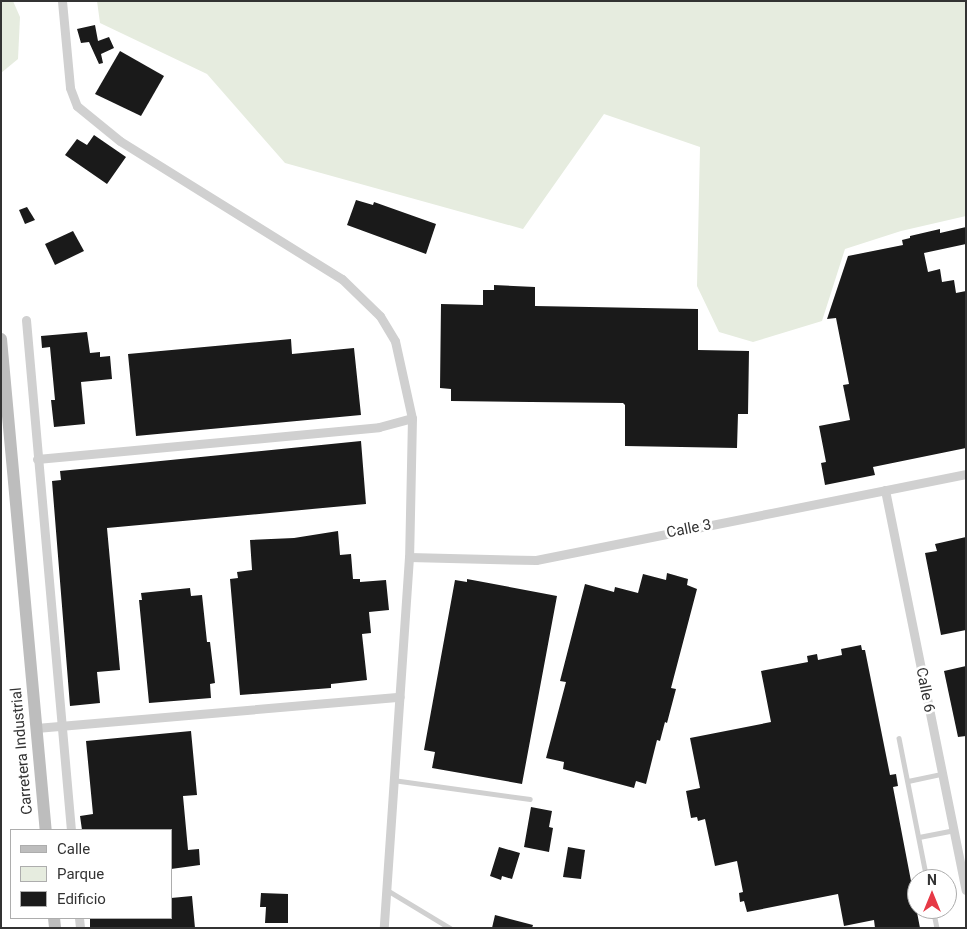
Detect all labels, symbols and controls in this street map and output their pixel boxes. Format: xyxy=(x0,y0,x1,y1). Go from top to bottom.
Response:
street label: Calle 3 xyxy=(665,516,713,542)
street label: Calle 6 xyxy=(912,666,938,714)
street label: Carretera Industrial xyxy=(7,687,37,815)
legend xyxy=(10,829,172,919)
text: Calle xyxy=(57,840,90,858)
text: Parque xyxy=(57,865,104,883)
north arrow xyxy=(907,869,957,919)
text: N xyxy=(927,872,937,888)
text: Edificio xyxy=(57,890,106,908)

